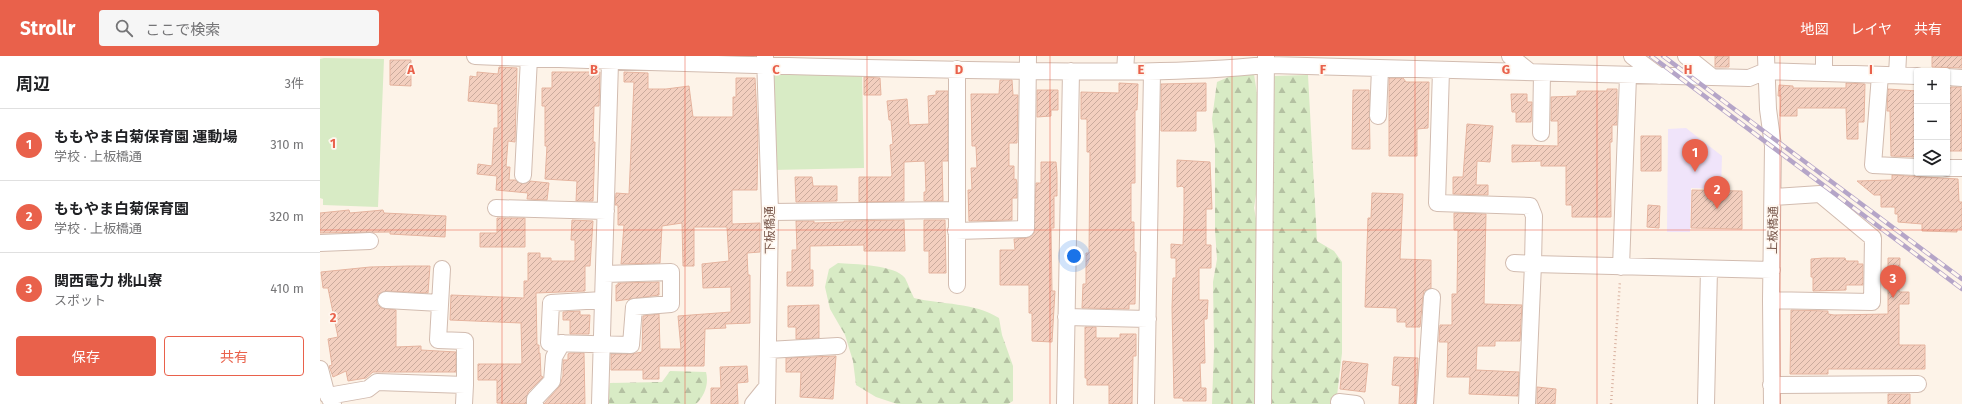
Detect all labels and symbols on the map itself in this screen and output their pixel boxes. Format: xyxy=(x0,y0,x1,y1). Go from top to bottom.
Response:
text: A xyxy=(406,62,415,77)
text: B xyxy=(590,62,598,77)
text: C xyxy=(772,62,780,77)
text: D xyxy=(955,62,964,77)
text: E xyxy=(1138,62,1145,77)
text: F xyxy=(1320,62,1327,77)
text: G xyxy=(1502,62,1510,77)
text: H xyxy=(1684,62,1692,77)
text: I xyxy=(1869,62,1873,77)
text: 1 xyxy=(330,136,336,151)
pin: 1 xyxy=(1682,139,1708,172)
pin: 2 xyxy=(1704,176,1730,209)
street label: 下板橋通 xyxy=(763,206,777,254)
street label: 上板橋通 xyxy=(1766,206,1780,254)
your location xyxy=(1064,246,1084,266)
pin: 3 xyxy=(1880,265,1906,298)
text: 2 xyxy=(330,310,337,325)

